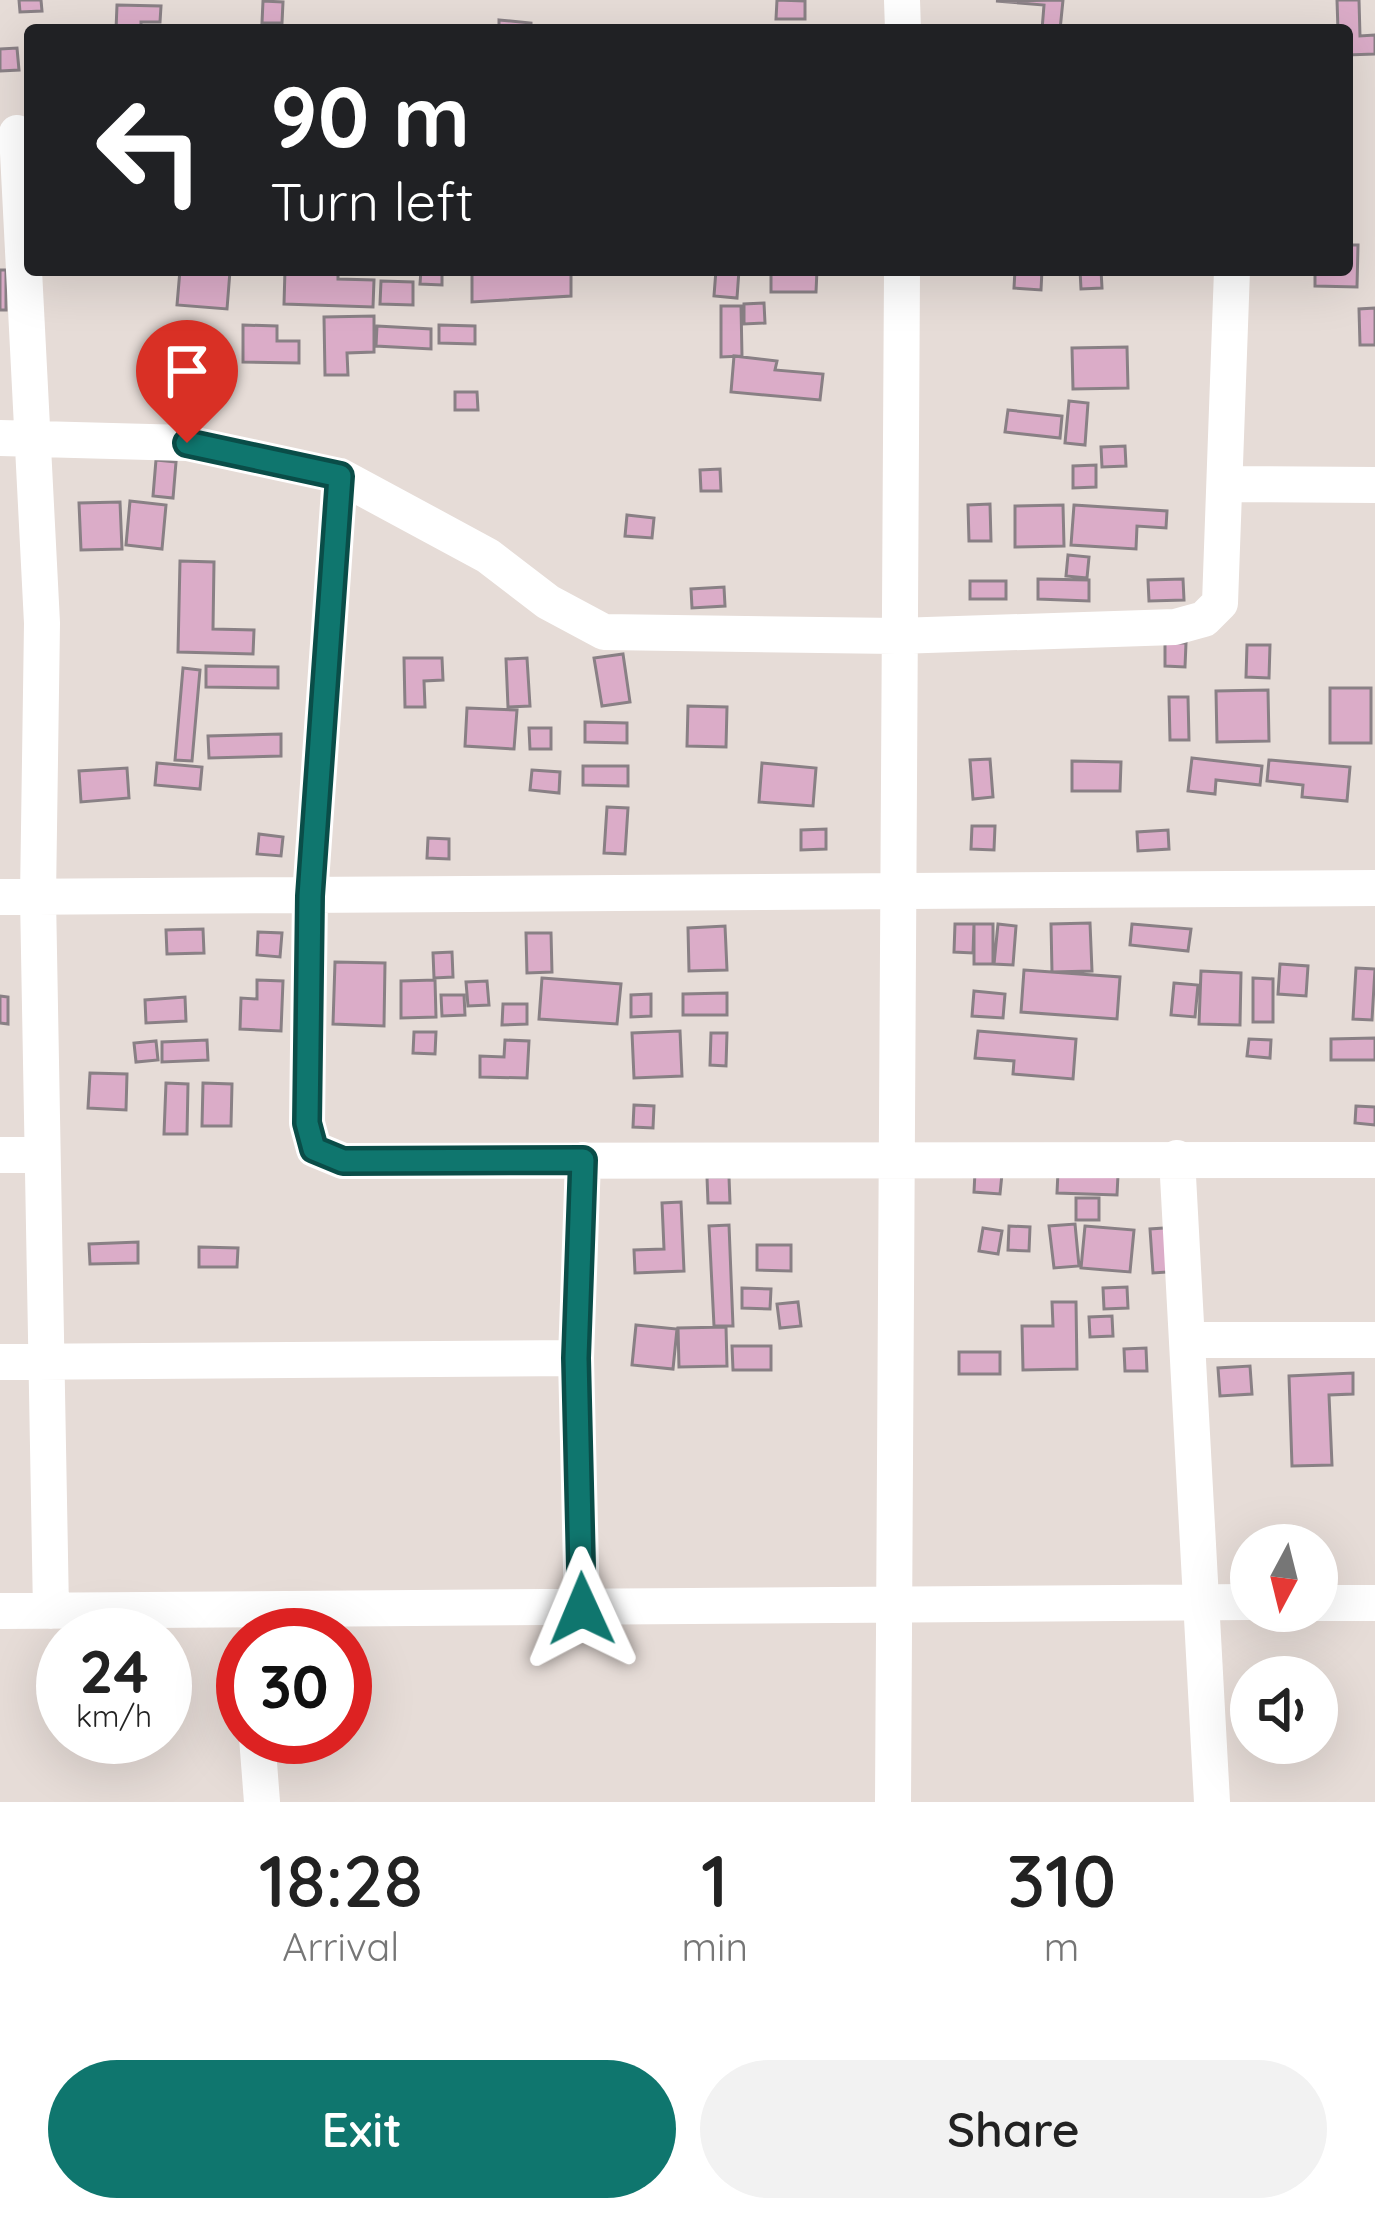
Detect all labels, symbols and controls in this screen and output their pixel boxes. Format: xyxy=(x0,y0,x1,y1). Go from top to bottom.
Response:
text: 90 m xyxy=(270,63,470,168)
icon: left xyxy=(72,72,228,228)
text: Turn left xyxy=(270,167,474,235)
pin xyxy=(136,320,238,443)
icon: arrive xyxy=(154,338,220,404)
north arrow xyxy=(1230,1524,1338,1632)
map controls xyxy=(1230,1524,1338,1764)
position arrow xyxy=(519,1546,645,1672)
speed limit sign: 30 xyxy=(216,1608,372,1764)
text: 24 xyxy=(79,1633,149,1708)
button: sound xyxy=(1230,1656,1338,1764)
text: km/h xyxy=(76,1697,152,1735)
text: 18:28 xyxy=(259,1835,423,1925)
text: 1 xyxy=(701,1835,729,1925)
text: 310 xyxy=(1007,1835,1116,1925)
text: Arrival xyxy=(282,1922,399,1971)
text: min xyxy=(682,1922,748,1971)
text: m xyxy=(1044,1922,1079,1971)
button: Exit xyxy=(48,2060,676,2198)
button: Share xyxy=(700,2060,1327,2198)

